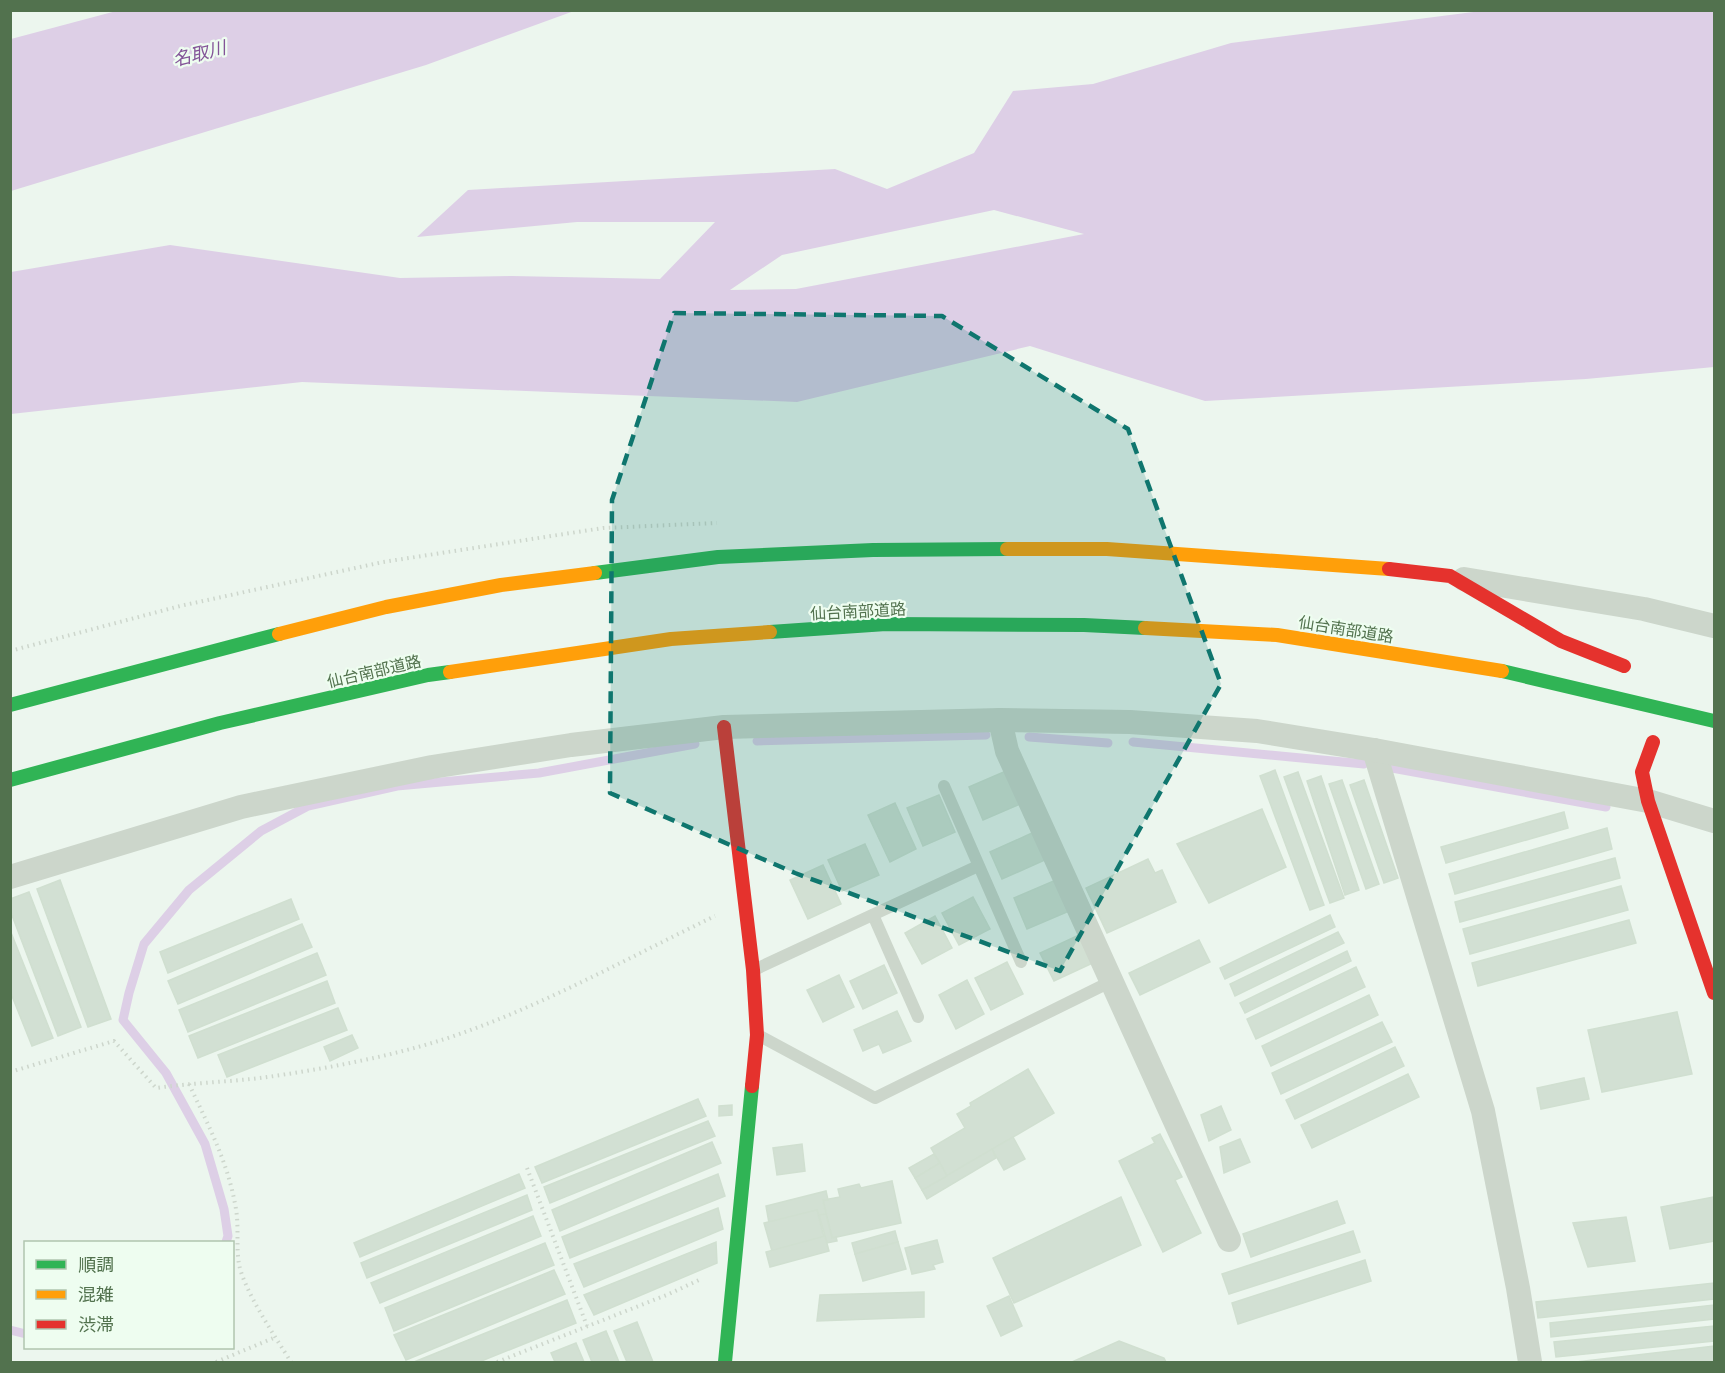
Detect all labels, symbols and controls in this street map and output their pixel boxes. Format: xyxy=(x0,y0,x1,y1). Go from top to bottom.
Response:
water label: 名取川 xyxy=(170,34,230,71)
street label: 仙台南部道路 xyxy=(809,598,907,624)
street label: 仙台南部道路 xyxy=(1297,611,1395,647)
street label: 仙台南部道路 xyxy=(325,649,423,693)
legend xyxy=(24,1241,234,1349)
text: 順調 xyxy=(78,1252,114,1276)
text: 混雑 xyxy=(78,1282,114,1306)
text: 渋滞 xyxy=(78,1312,114,1336)

